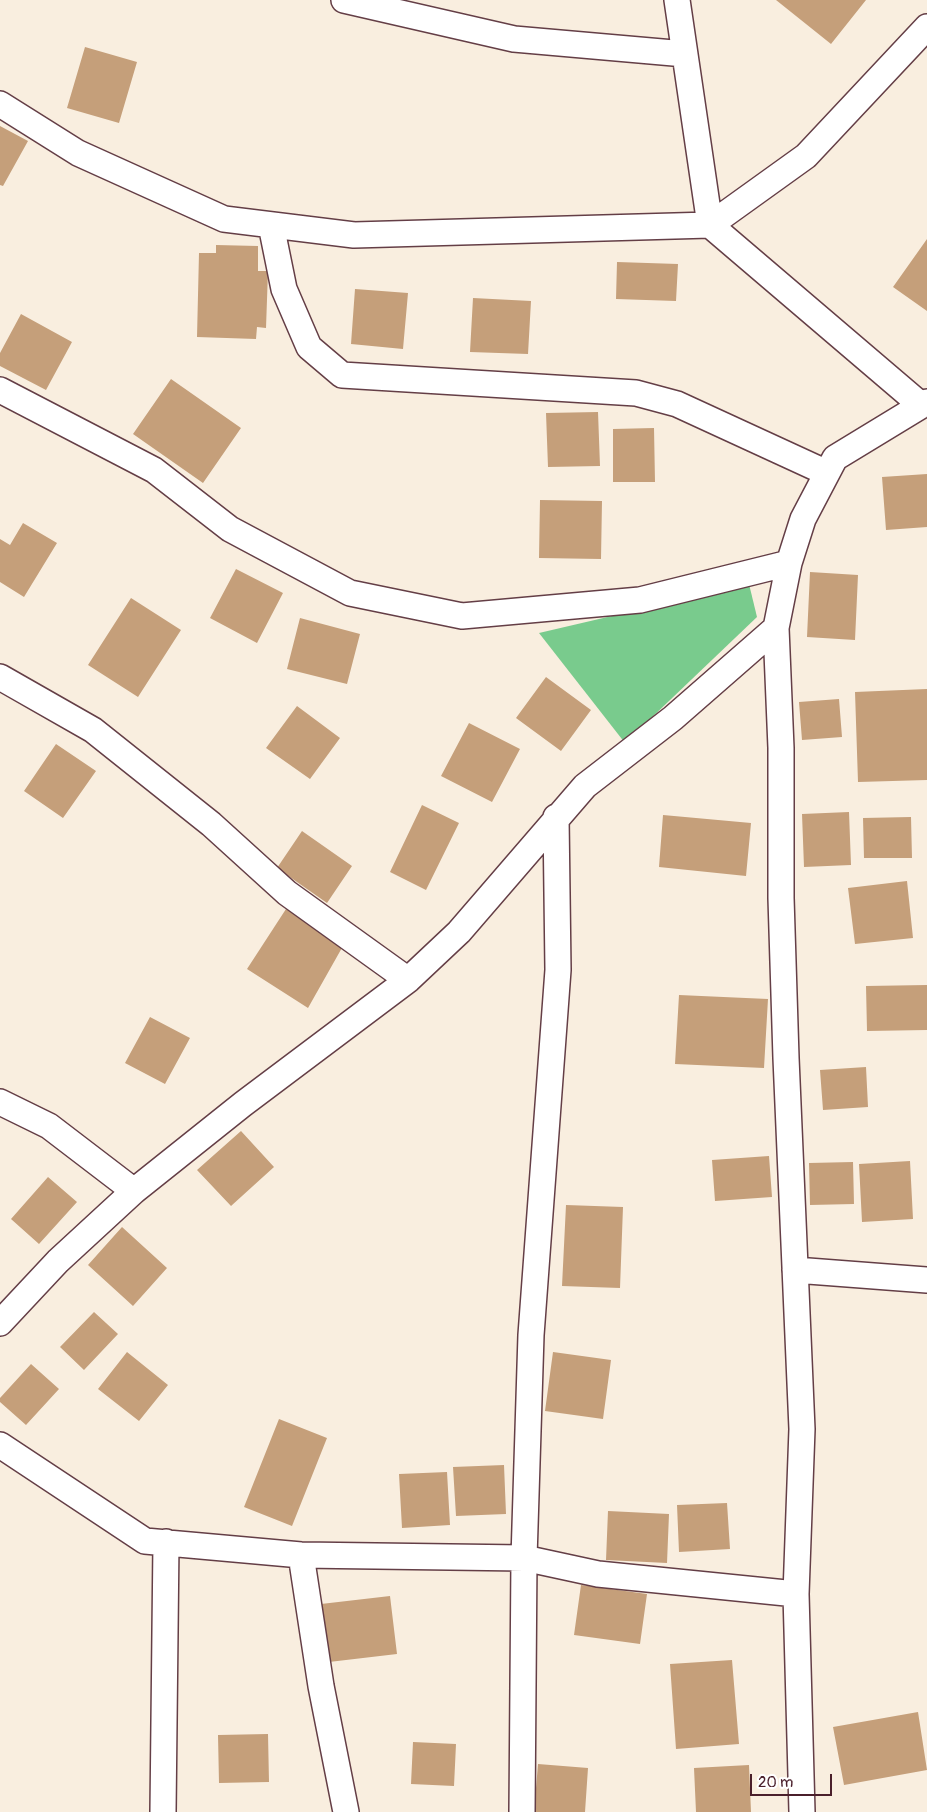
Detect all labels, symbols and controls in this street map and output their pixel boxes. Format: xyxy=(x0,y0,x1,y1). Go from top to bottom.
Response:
scale bar xyxy=(752,1764,834,1796)
text: 20 m xyxy=(758,1773,793,1792)

